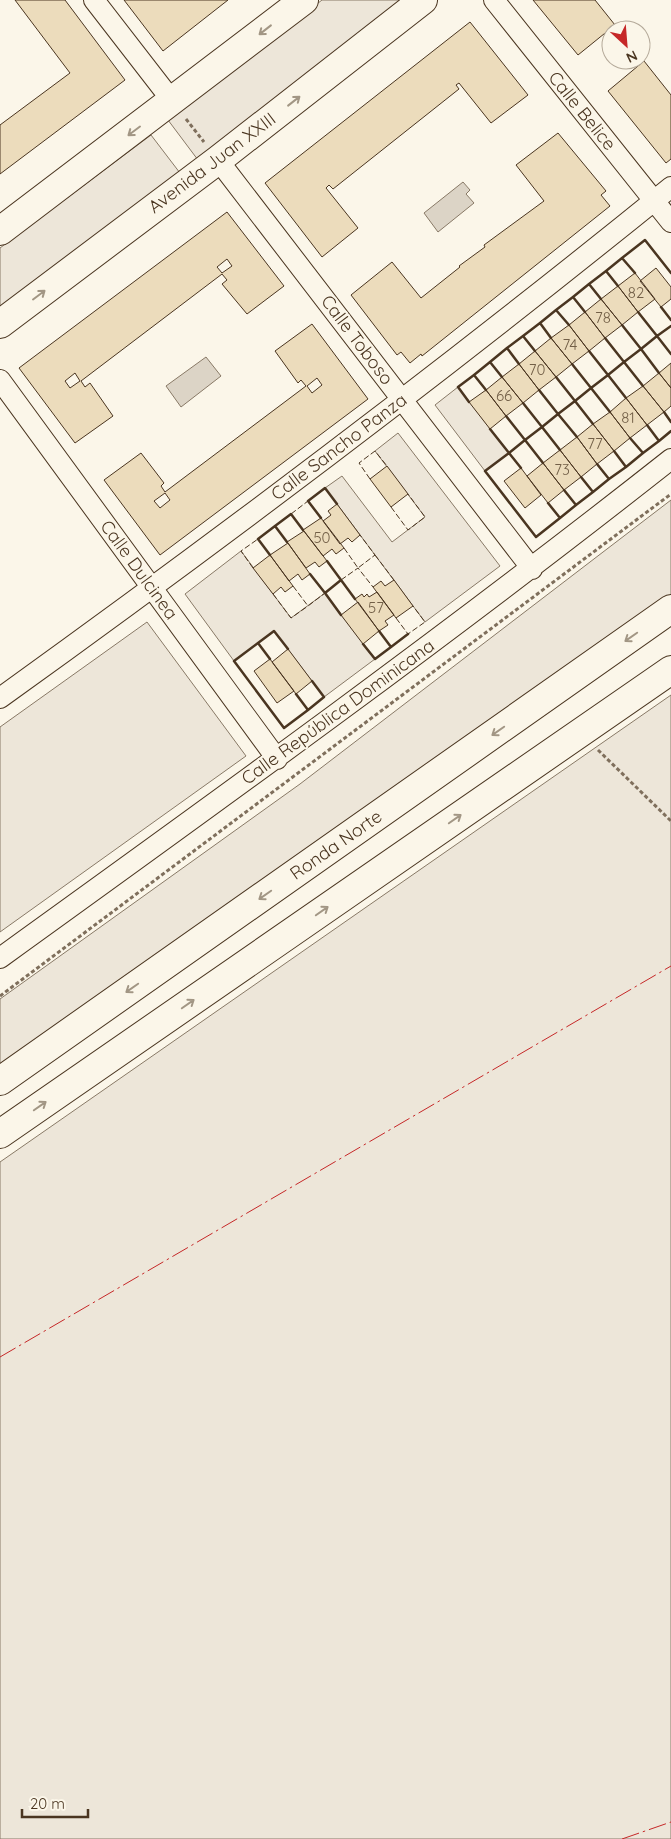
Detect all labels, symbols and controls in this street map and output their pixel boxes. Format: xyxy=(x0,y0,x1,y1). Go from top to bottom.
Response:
north arrow xyxy=(601,20,651,70)
one-way arrow xyxy=(258,25,272,35)
text: N xyxy=(623,46,640,67)
street label: Calle Belice xyxy=(543,66,621,155)
one-way arrow xyxy=(287,96,300,107)
street label: Avenida Juan XXIII xyxy=(143,107,280,218)
one-way arrow xyxy=(127,126,141,136)
house number: 82 xyxy=(628,283,644,302)
one-way arrow xyxy=(32,289,45,300)
street label: Calle Toboso xyxy=(316,290,399,389)
house number: 78 xyxy=(595,308,611,327)
house number: 74 xyxy=(562,335,578,354)
house number: 70 xyxy=(529,360,545,379)
house number: 66 xyxy=(496,386,512,405)
street label: Calle Sancho Panza xyxy=(266,388,411,505)
house number: 81 xyxy=(621,408,635,427)
house number: 77 xyxy=(587,434,603,453)
house number: 73 xyxy=(554,460,570,479)
street label: Calle Dulcinea xyxy=(95,515,183,624)
house number: 50 xyxy=(313,528,331,547)
house number: 57 xyxy=(368,598,384,617)
one-way arrow xyxy=(624,632,638,642)
street label: Calle República Dominicana xyxy=(237,634,439,789)
one-way arrow xyxy=(491,726,505,736)
street label: Ronda Norte xyxy=(285,804,386,885)
one-way arrow xyxy=(448,814,462,824)
one-way arrow xyxy=(259,889,272,900)
one-way arrow xyxy=(315,906,329,916)
one-way arrow xyxy=(125,983,139,993)
one-way arrow xyxy=(181,999,195,1009)
one-way arrow xyxy=(33,1101,47,1111)
scale bar xyxy=(22,1786,89,1818)
text: 20 m xyxy=(30,1794,65,1813)

